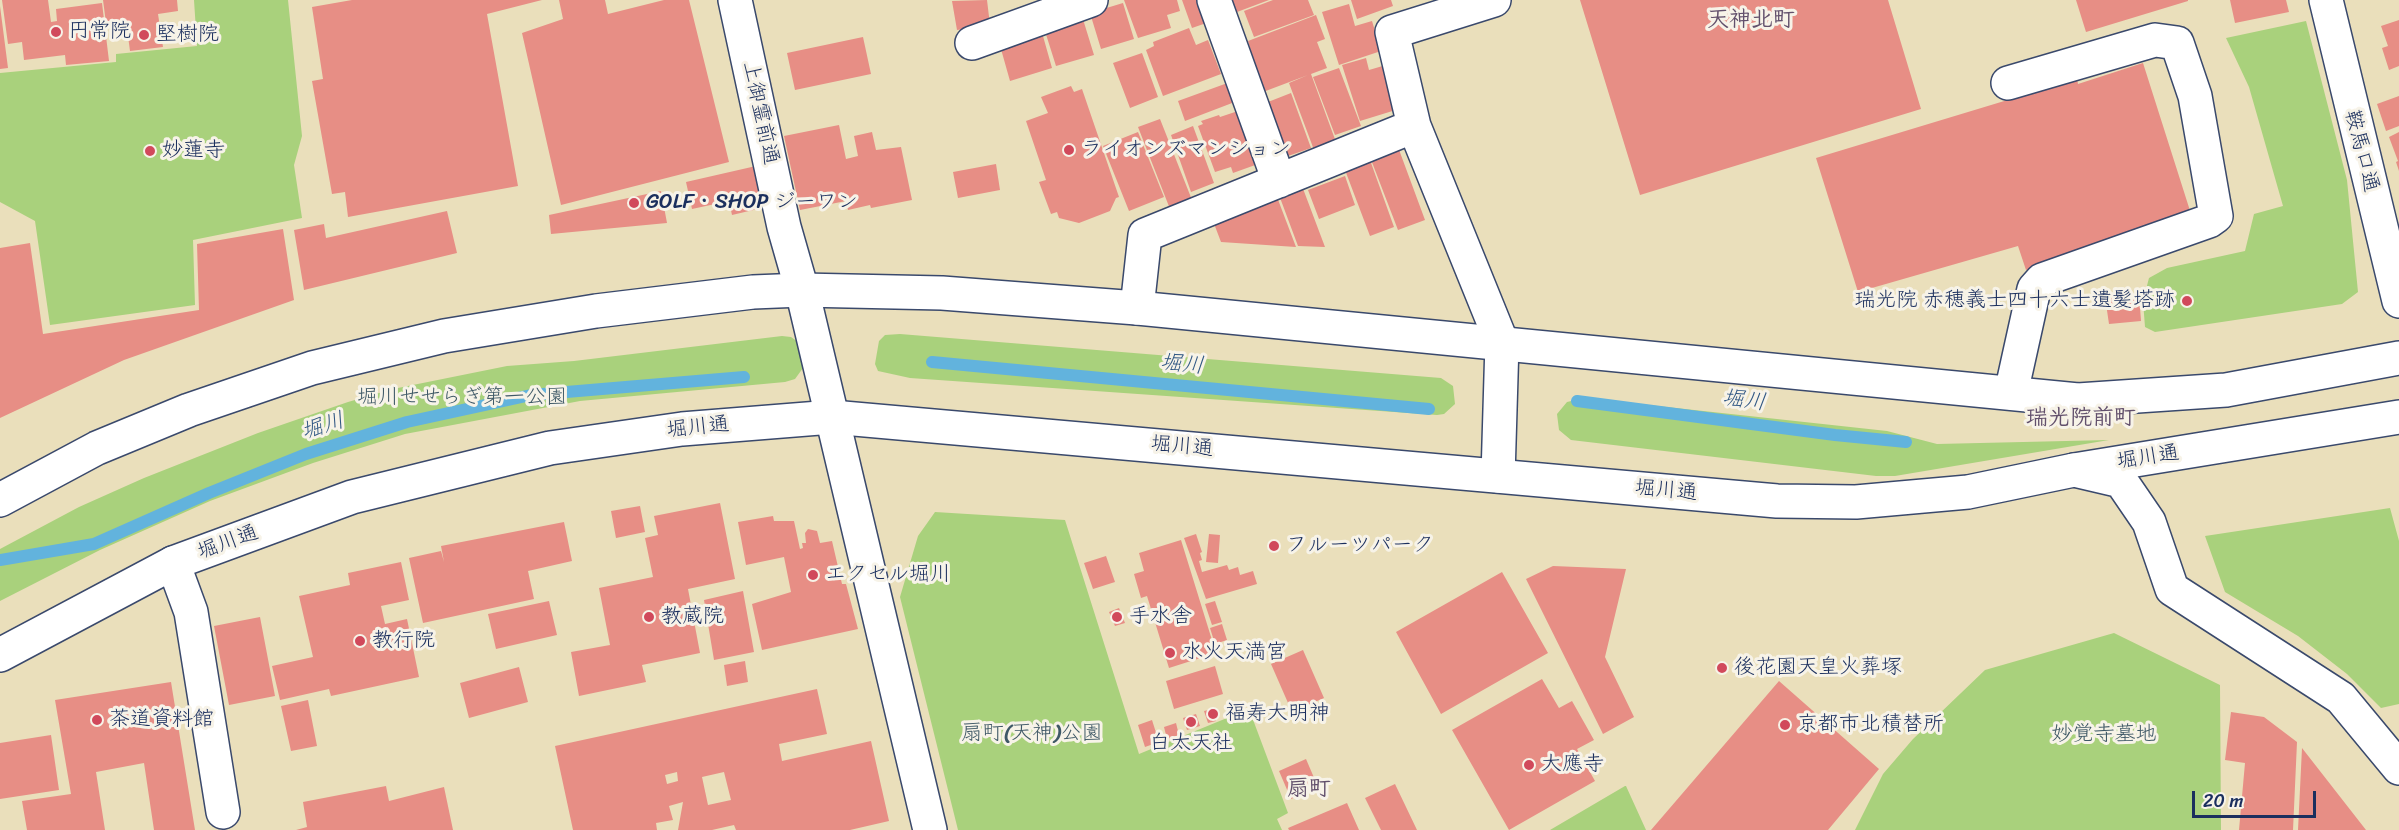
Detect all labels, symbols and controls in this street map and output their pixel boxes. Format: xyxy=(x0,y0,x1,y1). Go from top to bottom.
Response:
district label: 天神北町 xyxy=(1707,7,1795,33)
place label: 円常院 xyxy=(68,19,131,45)
place label: 堅樹院 xyxy=(156,22,219,48)
marker: 円常院 xyxy=(49,25,63,39)
marker: 堅樹院 xyxy=(137,28,151,42)
street label: 上御霊前通 xyxy=(737,59,783,167)
street label: 鞍馬口通 xyxy=(2339,107,2383,195)
place label: ライオンズマンション xyxy=(1081,137,1291,163)
place label: 妙蓮寺 xyxy=(162,138,225,164)
marker: ライオンズマンション xyxy=(1062,143,1076,157)
marker: 妙蓮寺 xyxy=(143,144,157,158)
place label: GOLF・SHOP ジーワン xyxy=(646,190,858,216)
marker: GOLF・SHOP ジーワン xyxy=(627,196,641,210)
place label: 瑞光院 赤穂義士四十六士遺髪塔跡 xyxy=(1855,288,2175,314)
marker: 瑞光院 赤穂義士四十六士遺髪塔跡 xyxy=(2180,294,2194,308)
water label: 堀川 xyxy=(1159,350,1205,380)
park label: 堀川せせらぎ第一公園 xyxy=(357,385,567,411)
water label: 堀川 xyxy=(1721,385,1767,417)
district label: 瑞光院前町 xyxy=(2026,405,2136,431)
water label: 堀川 xyxy=(298,408,348,446)
street label: 堀川通 xyxy=(665,412,731,444)
street label: 堀川通 xyxy=(1150,432,1214,462)
street label: 堀川通 xyxy=(2115,441,2181,475)
street label: 堀川通 xyxy=(1634,476,1698,506)
street label: 堀川通 xyxy=(194,520,262,566)
place label: フルーツパーク xyxy=(1286,533,1434,559)
marker: フルーツパーク xyxy=(1267,539,1281,553)
place label: エクセル堀川 xyxy=(825,562,951,588)
marker: エクセル堀川 xyxy=(806,568,820,582)
place label: 教蔵院 xyxy=(661,604,724,630)
place label: 手水舎 xyxy=(1129,604,1192,630)
marker: 教蔵院 xyxy=(642,610,656,624)
marker: 手水舎 xyxy=(1110,610,1124,624)
place label: 教行院 xyxy=(372,628,435,654)
marker: 教行院 xyxy=(353,634,367,648)
place label: 水火天満宮 xyxy=(1182,640,1287,666)
marker: 水火天満宮 xyxy=(1163,646,1177,660)
place label: 後花園天皇火葬塚 xyxy=(1734,655,1902,681)
marker: 後花園天皇火葬塚 xyxy=(1715,661,1729,675)
place label: 福寿大明神 xyxy=(1225,701,1330,727)
place label: 茶道資料館 xyxy=(109,707,214,733)
marker: 福寿大明神 xyxy=(1206,707,1220,721)
place label: 京都市北積替所 xyxy=(1797,712,1944,738)
marker: 茶道資料館 xyxy=(90,713,104,727)
marker: 白太天社 xyxy=(1184,715,1198,729)
marker: 京都市北積替所 xyxy=(1778,718,1792,732)
park label: 扇町(天神)公園 xyxy=(962,721,1102,747)
park label: 妙覚寺墓地 xyxy=(2052,722,2156,748)
place label: 白太天社 xyxy=(1149,731,1233,757)
place label: 大應寺 xyxy=(1541,752,1604,778)
marker: 大應寺 xyxy=(1522,758,1536,772)
district label: 扇町 xyxy=(1287,776,1331,802)
scale bar xyxy=(2195,779,2320,817)
text: 20 m xyxy=(2203,785,2243,817)

